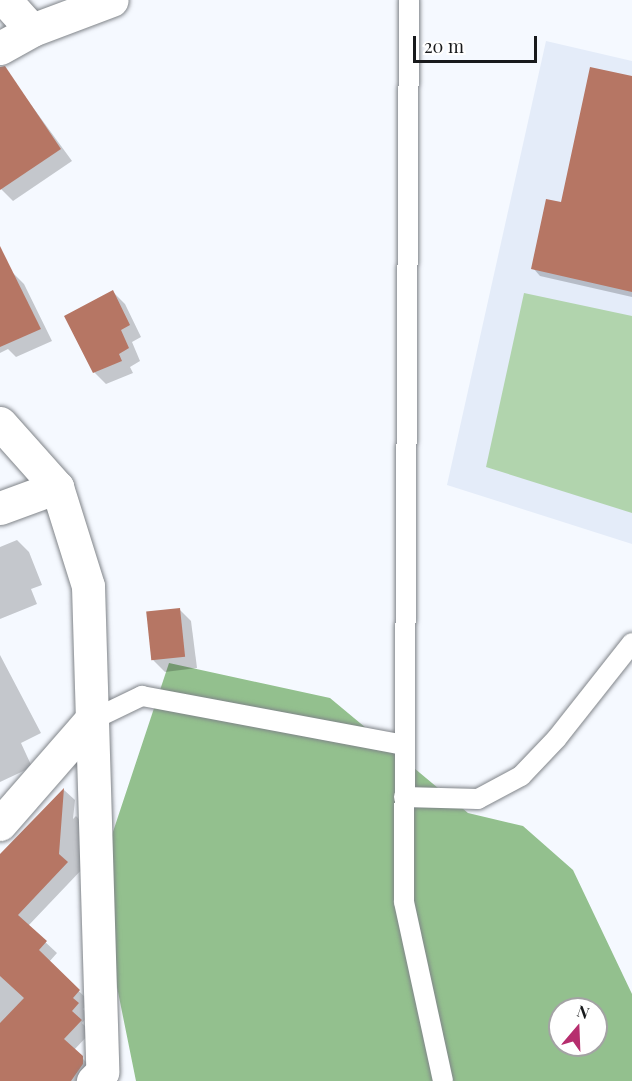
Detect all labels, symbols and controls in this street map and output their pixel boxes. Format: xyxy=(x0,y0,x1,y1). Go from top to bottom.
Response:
scale bar xyxy=(416,24,540,62)
text: 20 m xyxy=(424,34,464,58)
north arrow xyxy=(548,997,608,1057)
text: N xyxy=(574,1000,592,1023)

